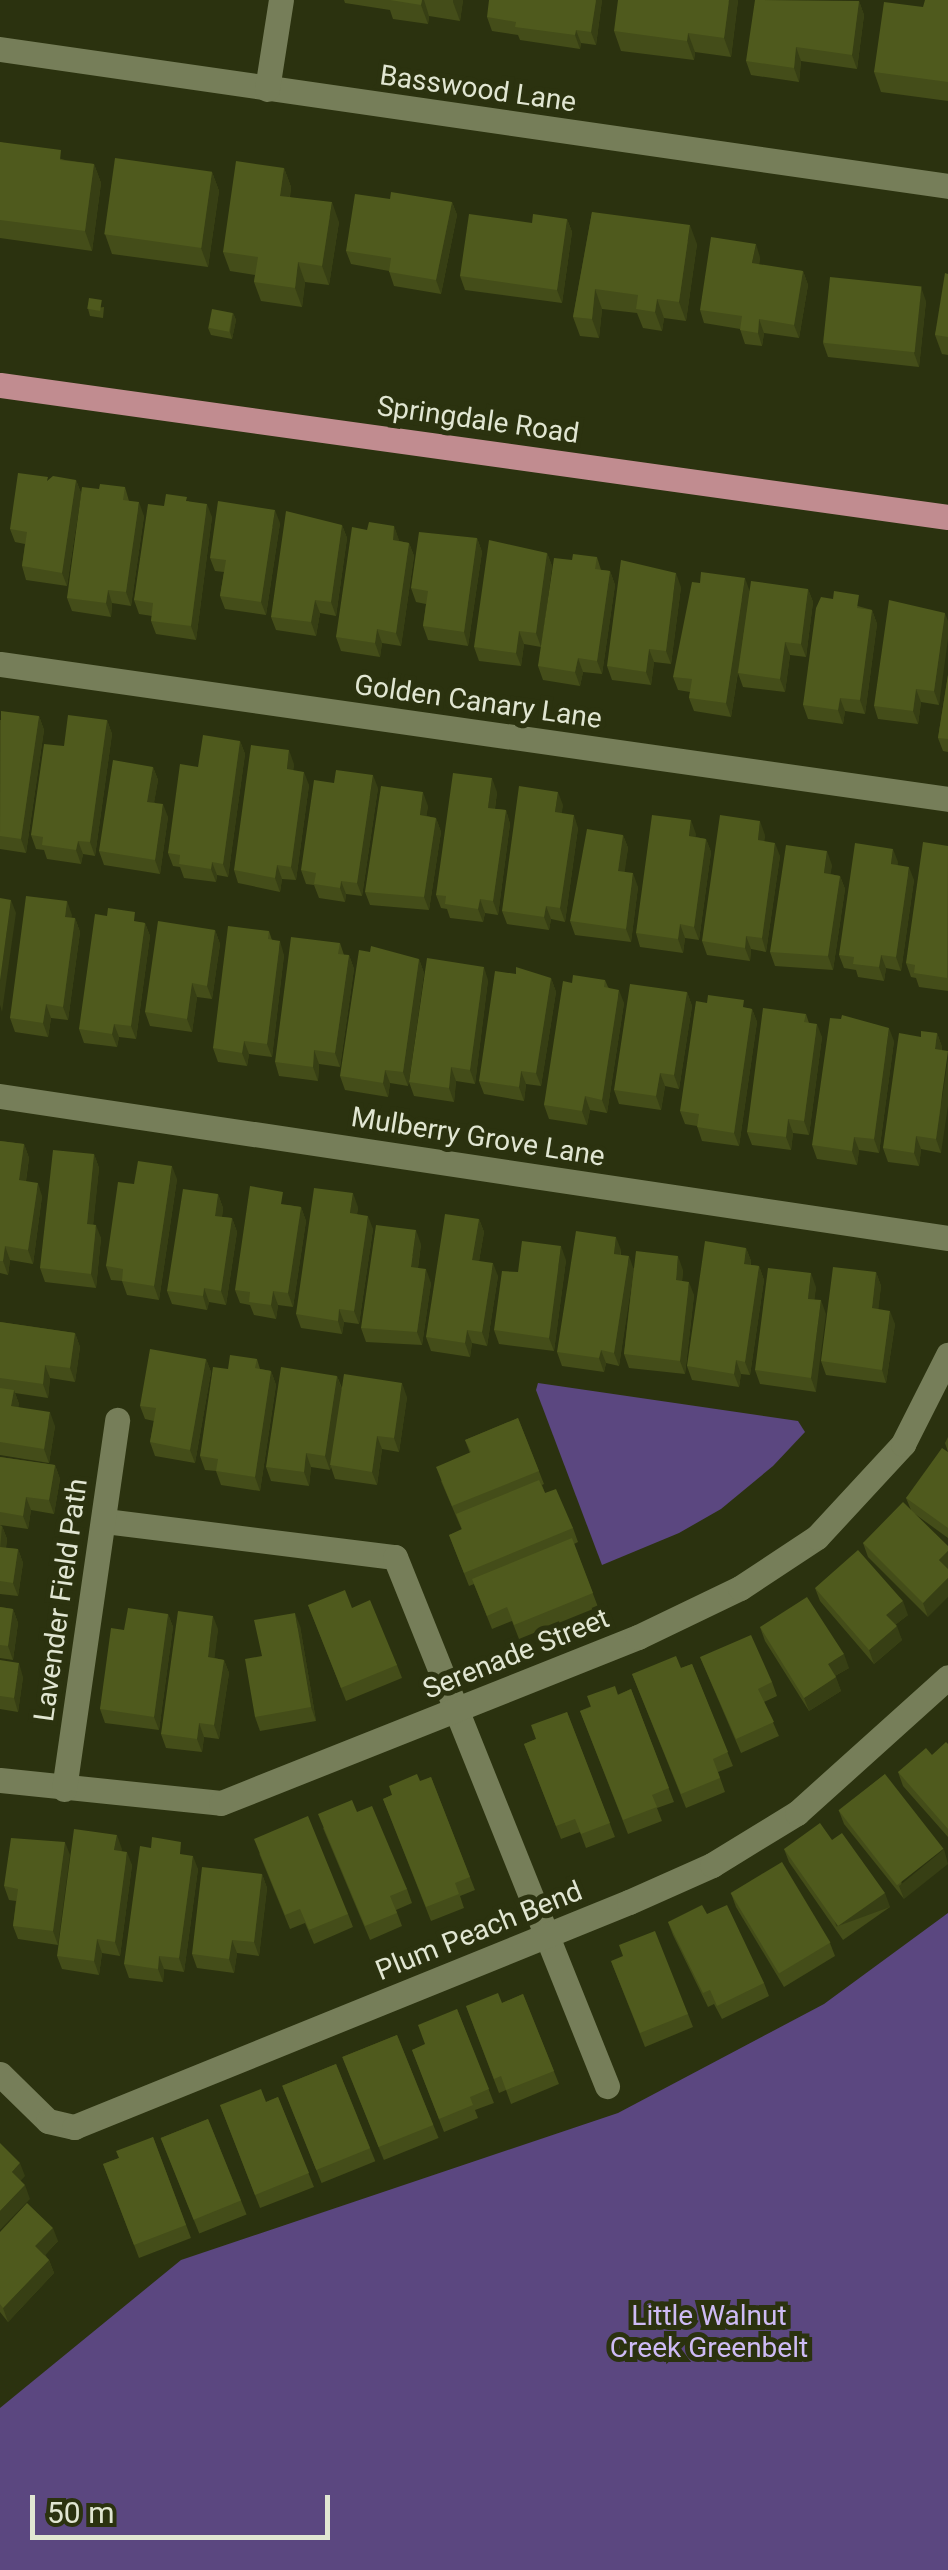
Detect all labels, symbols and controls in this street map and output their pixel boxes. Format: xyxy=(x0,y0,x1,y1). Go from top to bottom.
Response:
street label: Basswood Lane xyxy=(378,59,578,119)
street label: Springdale Road xyxy=(375,389,581,451)
street label: Golden Canary Lane xyxy=(352,668,604,736)
street label: Mulberry Grove Lane xyxy=(349,1100,607,1174)
street label: Lavender Field Path xyxy=(27,1476,95,1724)
street label: Serenade Street xyxy=(418,1601,614,1707)
street label: Plum Peach Bend xyxy=(371,1874,587,1988)
park label: Little Walnut Creek Greenbelt xyxy=(610,2299,808,2365)
scale bar xyxy=(35,2475,335,2537)
text: 50 m xyxy=(47,2495,114,2530)

